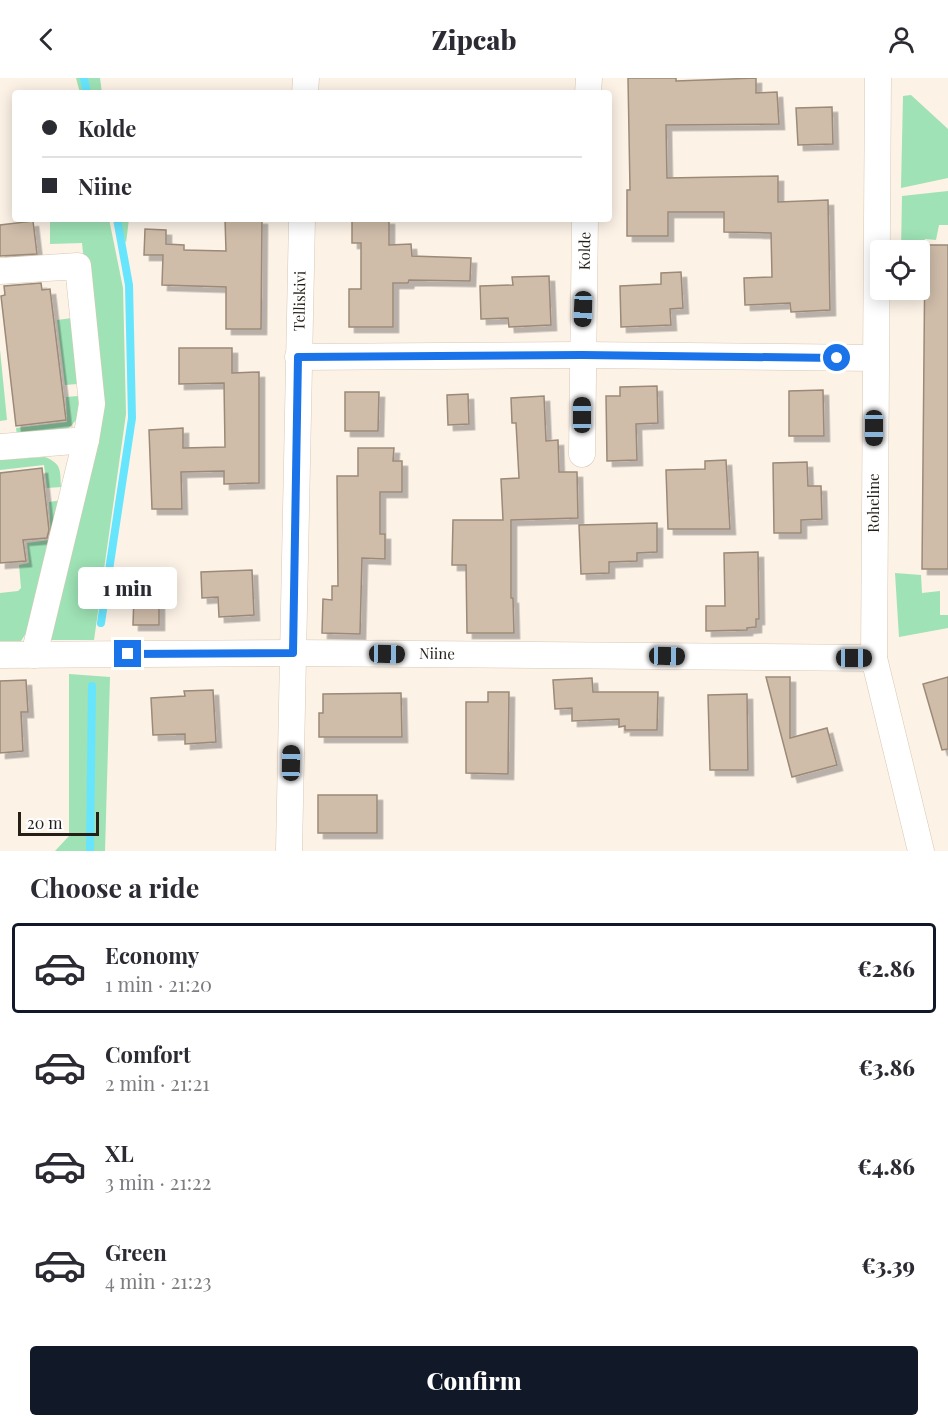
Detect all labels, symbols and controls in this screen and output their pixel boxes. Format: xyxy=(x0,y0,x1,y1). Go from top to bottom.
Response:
text: Zipcab xyxy=(431,21,517,57)
icon: back xyxy=(30,23,63,56)
icon: person xyxy=(885,23,918,56)
text: Kolde xyxy=(78,113,136,143)
text: Niine xyxy=(78,171,132,201)
street label: Kolde xyxy=(574,232,594,270)
map controls xyxy=(870,240,930,300)
button: locate xyxy=(870,240,930,300)
street label: Telliskivi xyxy=(288,270,310,331)
car xyxy=(573,291,593,327)
route start xyxy=(823,344,850,371)
car xyxy=(573,397,591,433)
car xyxy=(865,410,883,446)
street label: Roheline xyxy=(863,473,883,533)
callout: 1 min xyxy=(78,567,178,609)
text: 1 min xyxy=(103,574,152,601)
route end xyxy=(114,640,141,667)
street label: Niine xyxy=(419,643,455,663)
car xyxy=(369,645,405,663)
car xyxy=(649,647,685,665)
car xyxy=(836,649,872,667)
car xyxy=(282,745,300,781)
scale bar xyxy=(18,809,99,836)
text: 20 m xyxy=(27,812,62,833)
text: Choose a ride xyxy=(30,869,199,905)
text: Economy xyxy=(105,940,199,970)
icon: car xyxy=(33,941,87,995)
text: €2.86 xyxy=(857,953,915,983)
text: 1 min · 21:20 xyxy=(105,970,212,997)
text: Comfort xyxy=(105,1039,191,1069)
icon: car xyxy=(33,1040,87,1094)
text: €3.86 xyxy=(859,1052,915,1082)
text: 2 min · 21:21 xyxy=(105,1069,210,1096)
text: XL xyxy=(105,1138,134,1168)
icon: car xyxy=(33,1139,87,1193)
text: €4.86 xyxy=(857,1151,915,1181)
text: 3 min · 21:22 xyxy=(105,1168,211,1195)
text: Green xyxy=(105,1237,167,1267)
icon: car xyxy=(33,1238,87,1292)
text: €3.39 xyxy=(861,1250,915,1280)
text: 4 min · 21:23 xyxy=(105,1267,212,1294)
button: Confirm xyxy=(30,1346,918,1415)

